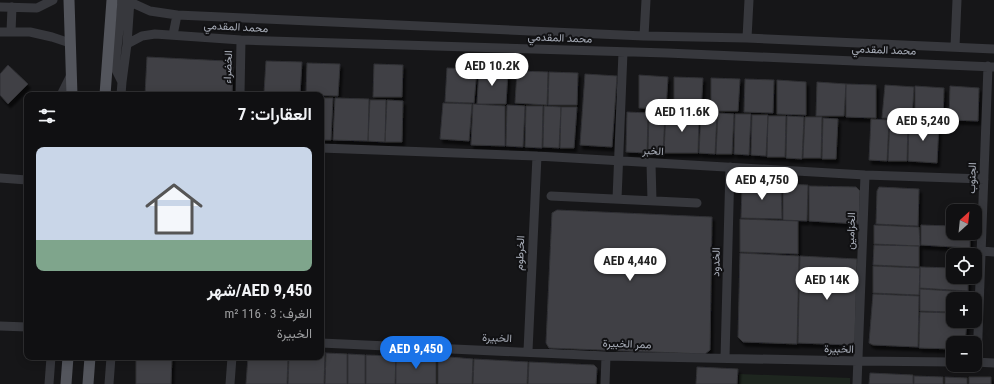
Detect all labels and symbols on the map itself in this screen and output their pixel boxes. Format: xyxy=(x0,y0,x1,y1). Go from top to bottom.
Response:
street label: محمد المقدمي xyxy=(203,19,269,38)
street label: محمد المقدمي xyxy=(527,30,593,49)
street label: محمد المقدمي xyxy=(851,42,917,61)
street label: الخضراء xyxy=(221,50,235,84)
pin: AED 10.2K xyxy=(446,53,538,87)
pin: AED 11.6K xyxy=(636,99,728,133)
pin: AED 5,240 xyxy=(877,108,969,142)
street label: الخبر xyxy=(641,144,664,158)
street label: الجنوب xyxy=(965,162,979,194)
pin: AED 4,750 xyxy=(716,167,808,201)
north arrow xyxy=(946,204,982,240)
street label: الخزامين xyxy=(844,212,858,250)
street label: الخرطوم xyxy=(513,235,528,271)
street label: الخدود xyxy=(709,247,723,277)
pin: AED 4,440 xyxy=(584,248,676,282)
pin: AED 14K xyxy=(790,267,864,301)
street label: الخبيرة xyxy=(482,331,512,345)
pin: AED 9,450 xyxy=(370,336,462,370)
street label: ممر الخبيرة xyxy=(602,337,652,351)
street label: الخبيرة xyxy=(824,342,854,356)

